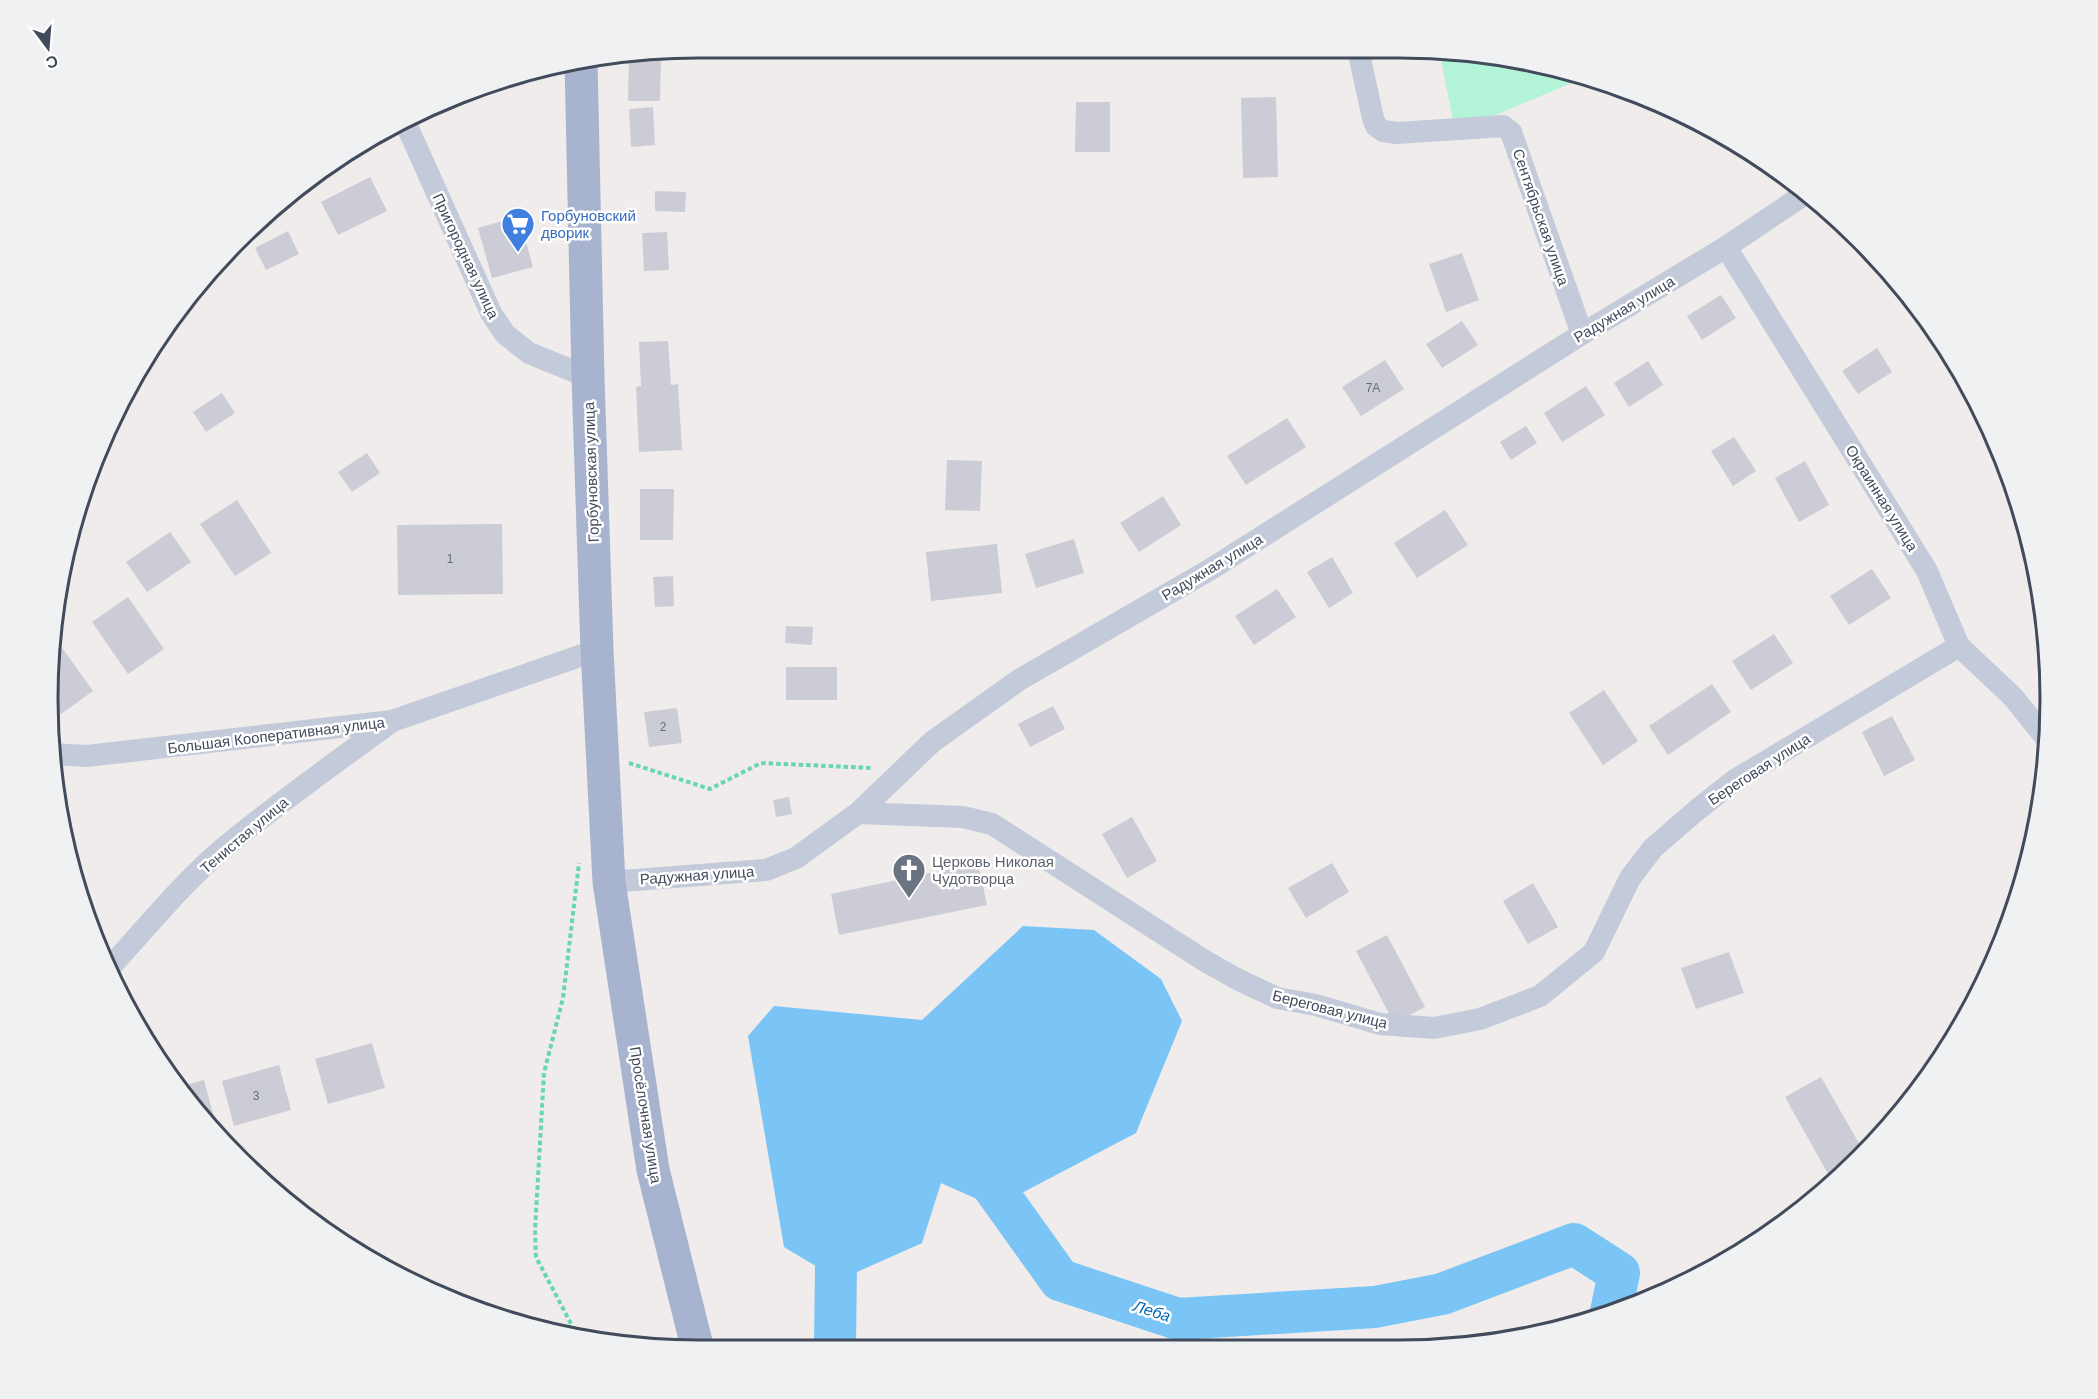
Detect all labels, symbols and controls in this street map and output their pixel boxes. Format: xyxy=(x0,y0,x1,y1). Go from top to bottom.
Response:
north arrow xyxy=(18,18,78,78)
text: С xyxy=(44,52,60,72)
street label: Сентябрьская улица xyxy=(1510,146,1573,288)
street label: Пригородная улица xyxy=(430,191,503,322)
supermarket icon: Горбуновский дворик xyxy=(500,206,536,253)
place label: Горбуновский дворик xyxy=(541,207,636,241)
street label: Радужная улица xyxy=(1571,272,1678,346)
house number: 7А xyxy=(1366,381,1380,395)
street label: Горбуновская улица xyxy=(580,401,602,542)
street label: Окраинная улица xyxy=(1843,442,1922,555)
street label: Радужная улица xyxy=(1159,530,1266,604)
house number: 1 xyxy=(447,552,454,566)
street label: Большая Кооперативная улица xyxy=(166,713,386,757)
house number: 2 xyxy=(660,720,667,734)
street label: Береговая улица xyxy=(1705,729,1814,808)
street label: Тенистая улица xyxy=(197,793,292,877)
church icon: Церковь Николая Чудотворца xyxy=(891,852,927,899)
place label: Церковь Николая Чудотворца xyxy=(932,853,1054,887)
street label: Радужная улица xyxy=(639,862,755,887)
street label: Береговая улица xyxy=(1271,986,1390,1032)
street label: Просёлочная улица xyxy=(627,1045,665,1185)
house number: 3 xyxy=(253,1089,260,1103)
water label: Леба xyxy=(1130,1297,1173,1325)

